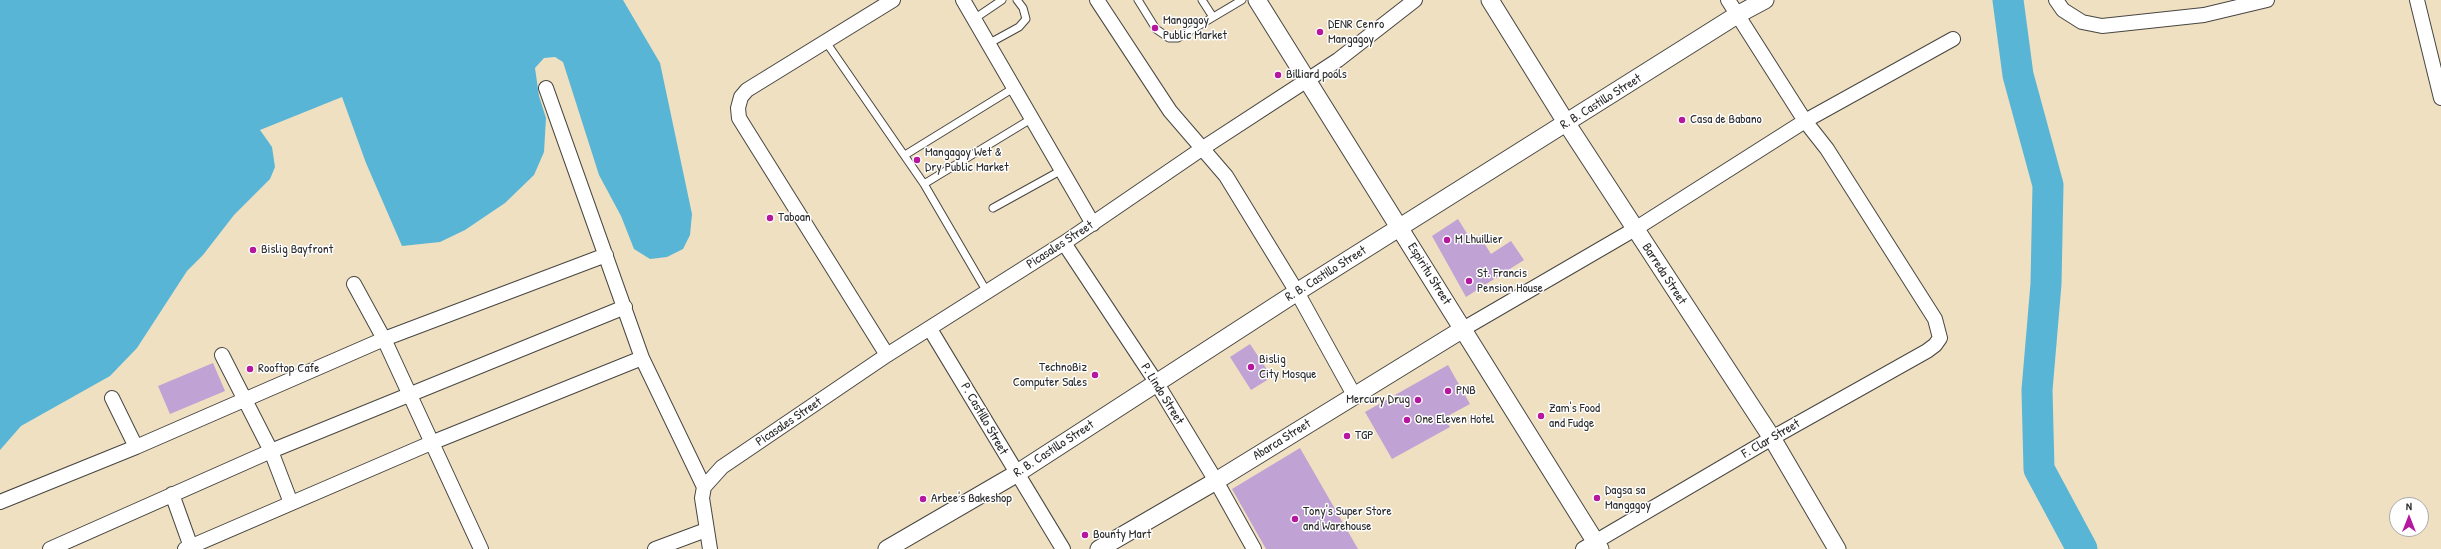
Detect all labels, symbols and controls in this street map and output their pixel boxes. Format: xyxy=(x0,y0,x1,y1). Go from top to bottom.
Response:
place label: Mangagoy Public Market xyxy=(1163,13,1227,44)
place label: DENR Cenro Mangagoy xyxy=(1328,17,1384,48)
marker: Mangagoy Public Market xyxy=(1150,23,1160,33)
marker: DENR Cenro Mangagoy xyxy=(1315,27,1325,37)
place label: Billiard pools xyxy=(1286,67,1347,83)
marker: Billiard pools xyxy=(1273,70,1283,80)
street label: R. B. Castillo Street xyxy=(1558,71,1644,133)
place label: Casa de Babano xyxy=(1690,112,1762,128)
marker: Casa de Babano xyxy=(1677,115,1687,125)
place label: Mangagoy Wet & Dry Public Market xyxy=(925,145,1009,176)
marker: Mangagoy Wet & Dry Public Market xyxy=(912,155,922,165)
place label: Taboan xyxy=(778,210,811,226)
marker: Taboan xyxy=(765,213,775,223)
street label: Picasales Street xyxy=(1024,218,1096,272)
place label: M Lhuillier xyxy=(1455,232,1503,248)
marker: M Lhuillier xyxy=(1442,235,1452,245)
street label: Espiritu Street xyxy=(1404,240,1454,308)
street label: Barreda Street xyxy=(1638,240,1690,308)
place label: Bislig Bayfront xyxy=(261,242,333,258)
street label: R. B. Castillo Street xyxy=(1283,243,1369,305)
marker: Bislig Bayfront xyxy=(248,245,258,255)
place label: St. Francis Pension House xyxy=(1477,266,1543,297)
marker: St. Francis Pension House xyxy=(1464,276,1474,286)
place label: Bislig City Mosque xyxy=(1259,352,1316,383)
place label: TechnoBiz Computer Sales xyxy=(1013,360,1087,391)
place label: Rooftop Cafe xyxy=(258,361,319,377)
street label: P. Lindo Street xyxy=(1137,361,1187,427)
marker: Bislig City Mosque xyxy=(1246,362,1256,372)
marker: Rooftop Cafe xyxy=(245,364,255,374)
marker: TechnoBiz Computer Sales xyxy=(1090,370,1100,380)
street label: P. Castillo Street xyxy=(957,380,1011,458)
place label: PNB xyxy=(1456,383,1476,399)
marker: PNB xyxy=(1443,386,1453,396)
place label: Mercury Drug xyxy=(1346,392,1410,408)
street label: Picasales Street xyxy=(753,394,825,450)
marker: Mercury Drug xyxy=(1413,395,1423,405)
place label: Zam's Food and Fudge xyxy=(1549,401,1600,432)
marker: Zam's Food and Fudge xyxy=(1536,411,1546,421)
place label: One Eleven Hotel xyxy=(1415,412,1494,428)
marker: One Eleven Hotel xyxy=(1402,415,1412,425)
street label: Abarca Street xyxy=(1250,416,1314,464)
street label: F. Clar Street xyxy=(1739,416,1803,462)
street label: R. B. Castillo Street xyxy=(1011,417,1097,481)
place label: TGP xyxy=(1355,428,1374,444)
marker: TGP xyxy=(1342,431,1352,441)
place label: Dagsa sa Mangagoy xyxy=(1605,483,1651,514)
place label: Arbee's Bakeshop xyxy=(931,491,1012,507)
marker: Dagsa sa Mangagoy xyxy=(1592,493,1602,503)
marker: Arbee's Bakeshop xyxy=(918,494,928,504)
north arrow xyxy=(2389,497,2429,537)
text: N xyxy=(2406,499,2412,513)
place label: Tony's Super Store and Warehouse xyxy=(1303,504,1392,535)
marker: Tony's Super Store and Warehouse xyxy=(1290,514,1300,524)
place label: Bounty Mart xyxy=(1093,527,1151,543)
marker: Bounty Mart xyxy=(1080,530,1090,540)

